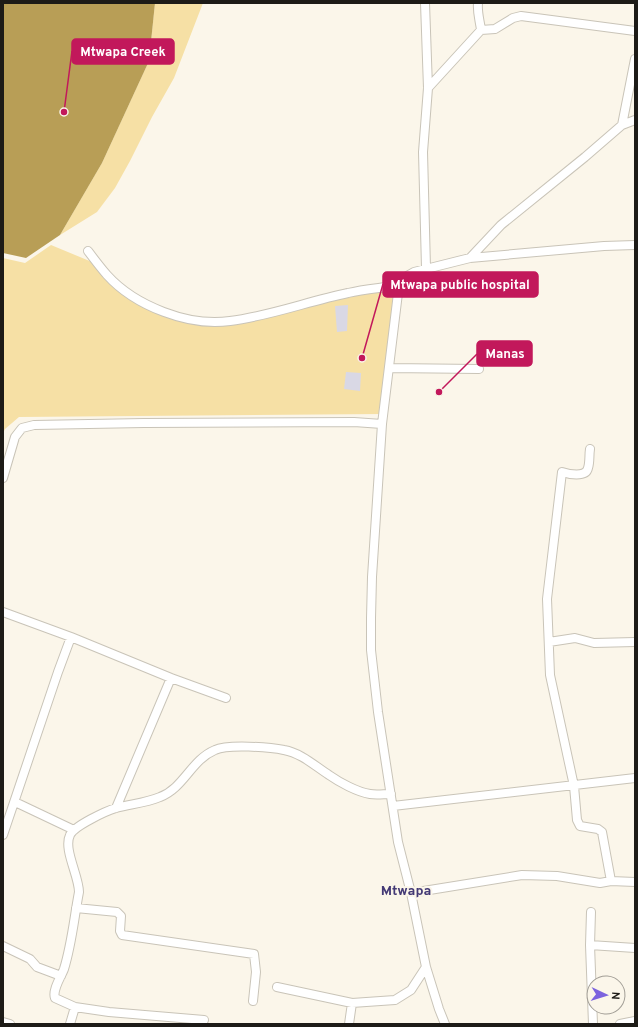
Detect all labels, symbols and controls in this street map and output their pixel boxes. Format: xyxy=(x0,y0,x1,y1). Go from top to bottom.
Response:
callout: Mtwapa Creek xyxy=(72,39,174,64)
text: Mtwapa Creek xyxy=(80,45,166,61)
callout: Mtwapa public hospital xyxy=(383,272,538,297)
text: Mtwapa public hospital xyxy=(390,278,530,294)
callout: Manas xyxy=(477,341,532,366)
text: Manas xyxy=(485,347,525,363)
district label: Mtwapa xyxy=(381,883,431,900)
north arrow xyxy=(586,975,626,1015)
text: N xyxy=(608,991,622,1000)

